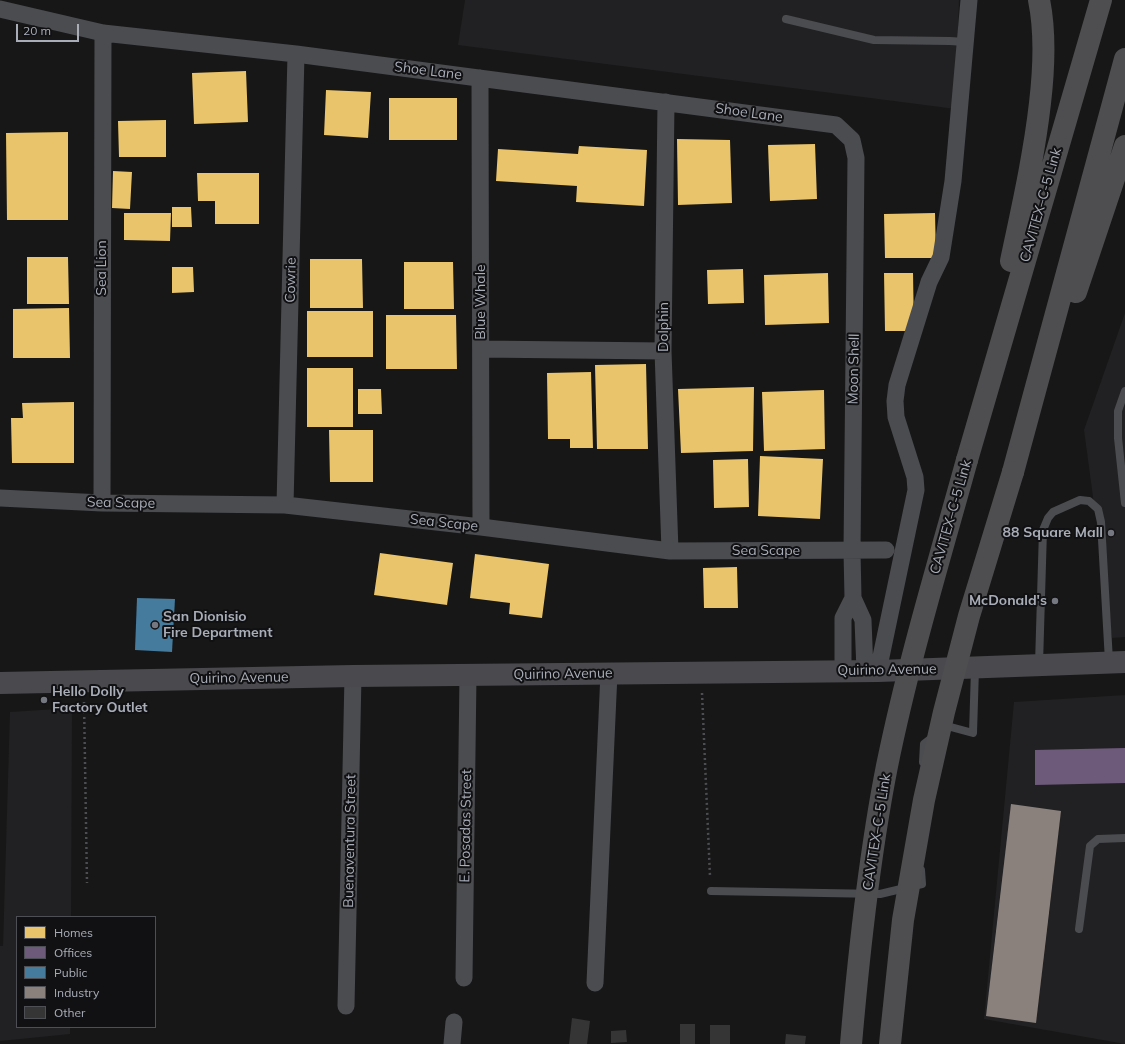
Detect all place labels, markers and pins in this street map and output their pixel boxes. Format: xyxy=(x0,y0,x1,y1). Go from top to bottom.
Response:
place label: 88 Square Mall xyxy=(1003,525,1103,541)
marker: 88 Square Mall xyxy=(1106,528,1116,538)
place label: McDonald's xyxy=(969,593,1047,609)
marker: McDonald's xyxy=(1050,596,1060,606)
place label: San Dionisio Fire Department xyxy=(163,609,272,642)
marker: San Dionisio Fire Department xyxy=(150,620,160,630)
place label: Hello Dolly Factory Outlet xyxy=(52,684,148,716)
marker: Hello Dolly Factory Outlet xyxy=(39,695,49,705)

